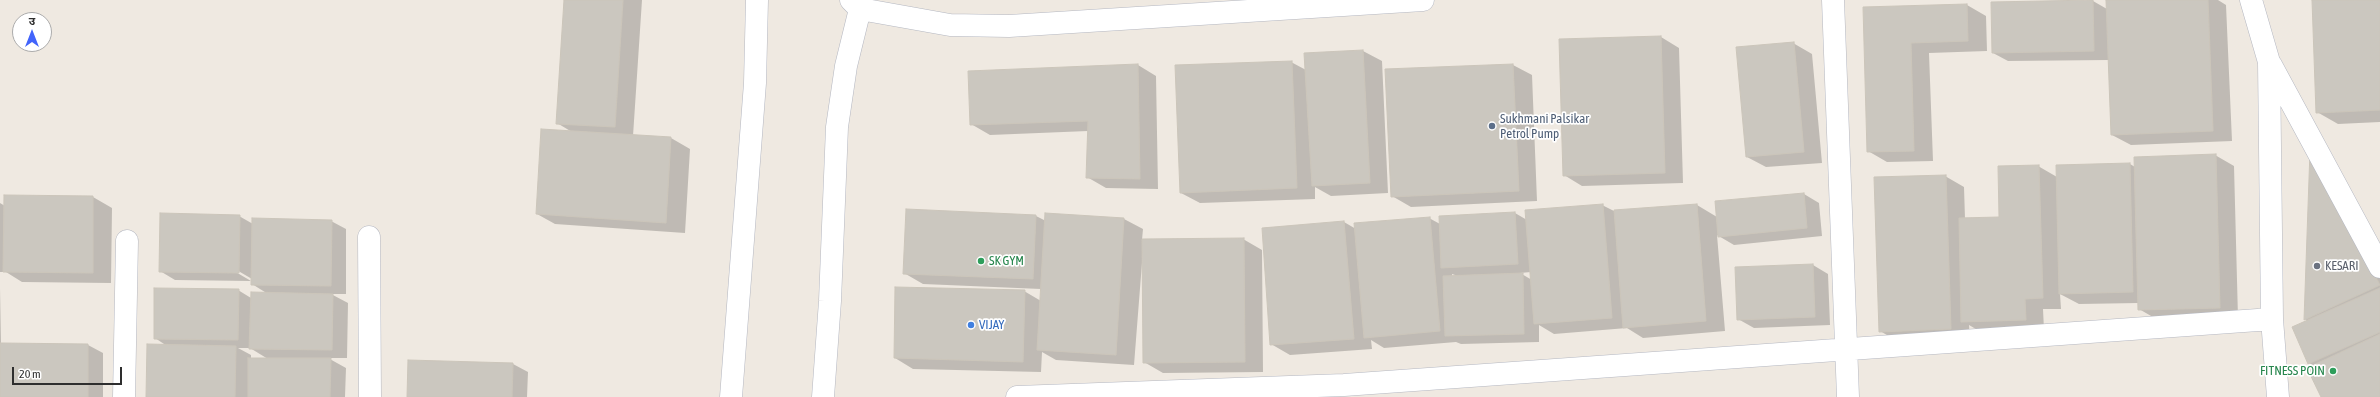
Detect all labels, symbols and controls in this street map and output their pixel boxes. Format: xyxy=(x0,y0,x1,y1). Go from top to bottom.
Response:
north arrow xyxy=(12,12,52,52)
text: उ xyxy=(29,15,35,27)
place label: Sukhmani Palsikar Petrol Pump xyxy=(1500,111,1589,142)
marker: Sukhmani Palsikar Petrol Pump xyxy=(1487,121,1497,131)
place label: SK GYM xyxy=(989,253,1024,269)
marker: SK GYM xyxy=(976,256,986,266)
place label: KESARI xyxy=(2325,258,2359,274)
marker: KESARI xyxy=(2312,261,2322,271)
place label: VIJAY xyxy=(979,317,1004,333)
marker: VIJAY xyxy=(966,320,976,330)
scale bar xyxy=(14,359,124,385)
place label: FITNESS POIN xyxy=(2260,363,2325,379)
marker: FITNESS POIN xyxy=(2328,366,2338,376)
text: 20 m xyxy=(19,367,41,381)

